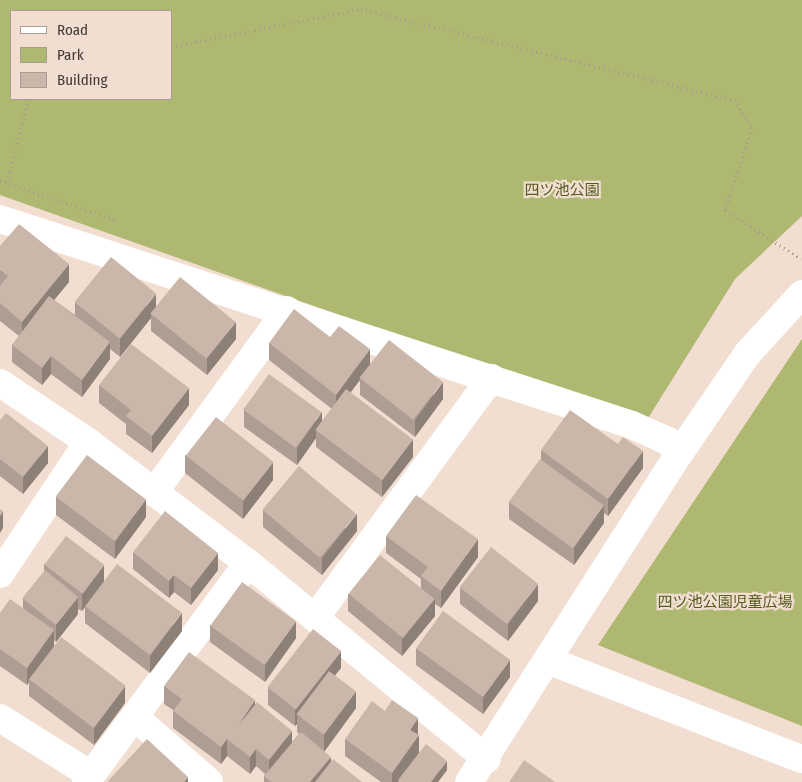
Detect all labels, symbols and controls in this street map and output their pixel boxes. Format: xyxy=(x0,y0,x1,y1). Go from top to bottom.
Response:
legend xyxy=(10,10,172,100)
text: Road xyxy=(57,21,88,39)
text: Park xyxy=(57,46,84,64)
text: Building xyxy=(57,71,108,89)
park label: 四ツ池公園 xyxy=(525,182,599,200)
park label: 四ツ池公園児童広場 xyxy=(658,594,792,612)

